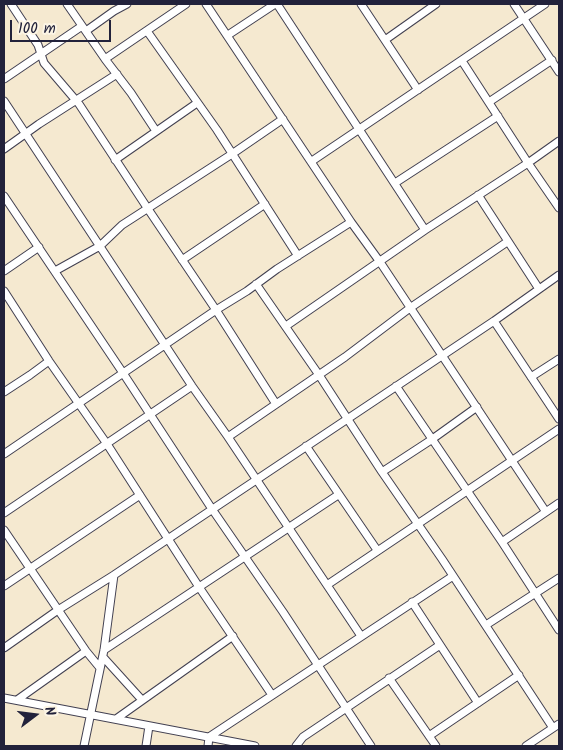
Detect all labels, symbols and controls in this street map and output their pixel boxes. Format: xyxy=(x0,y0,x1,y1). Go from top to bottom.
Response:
scale bar xyxy=(12,10,114,42)
text: 100 m xyxy=(18,17,56,41)
north arrow xyxy=(10,690,60,740)
text: N xyxy=(38,704,61,718)

